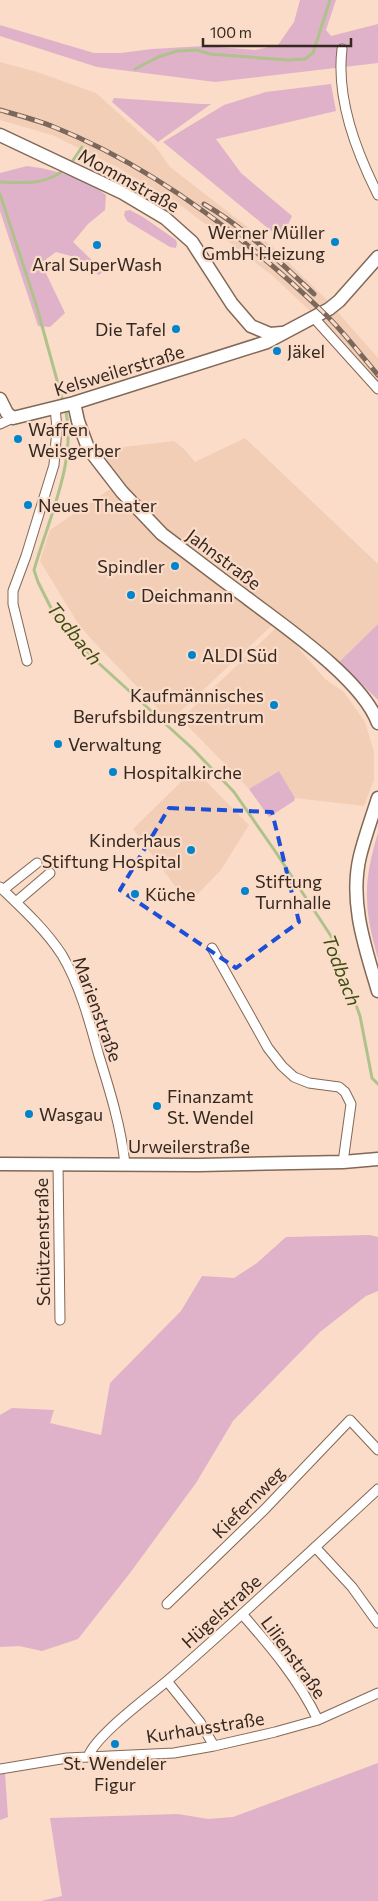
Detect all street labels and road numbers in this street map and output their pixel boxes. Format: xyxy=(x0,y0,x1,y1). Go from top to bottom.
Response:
street label: Mommstraße xyxy=(75,143,183,217)
street label: Kelsweilerstraße xyxy=(51,340,187,400)
street label: Jahnstraße xyxy=(182,524,266,594)
street label: Marienstraße xyxy=(69,953,127,1065)
street label: Urweilerstraße xyxy=(128,1135,250,1157)
street label: Schützenstraße xyxy=(30,1178,54,1306)
street label: Kiefernweg xyxy=(207,1461,289,1543)
street label: Hügelstraße xyxy=(177,1570,265,1652)
street label: Lilienstraße xyxy=(257,1612,331,1702)
street label: Kurhausstraße xyxy=(144,1707,266,1747)

